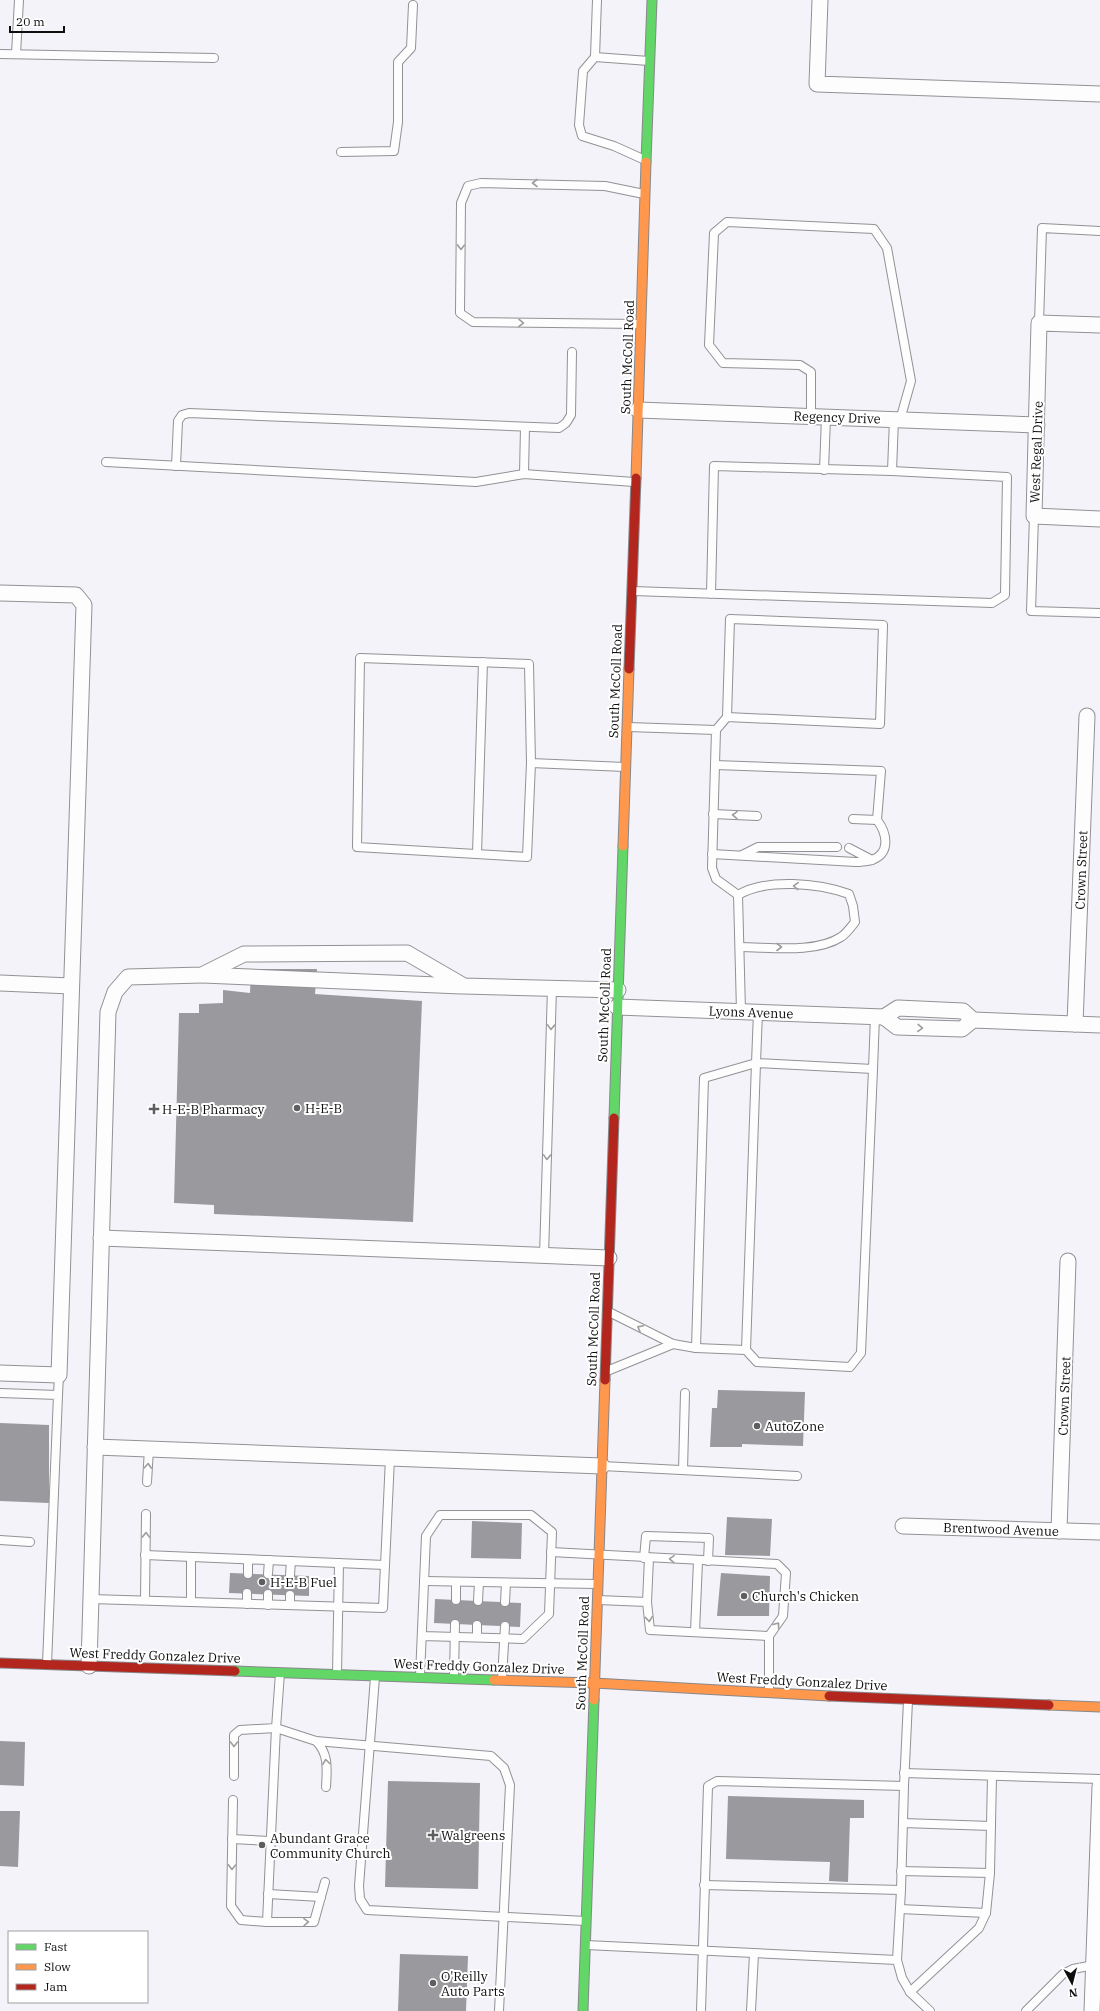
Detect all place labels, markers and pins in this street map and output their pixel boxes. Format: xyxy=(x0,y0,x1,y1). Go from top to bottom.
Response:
place label: H-E-B xyxy=(305,1100,342,1117)
place label: H-E-B Pharmacy xyxy=(162,1101,265,1118)
marker: H-E-B xyxy=(292,1103,302,1113)
marker: H-E-B Pharmacy xyxy=(149,1104,159,1114)
place label: AutoZone xyxy=(765,1418,824,1435)
marker: AutoZone xyxy=(752,1421,762,1431)
place label: H-E-B Fuel xyxy=(270,1574,337,1591)
marker: H-E-B Fuel xyxy=(257,1577,267,1587)
place label: Church's Chicken xyxy=(752,1588,859,1605)
marker: Church's Chicken xyxy=(739,1591,749,1601)
place label: Walgreens xyxy=(441,1827,505,1844)
place label: Abundant Grace Community Church xyxy=(270,1830,391,1862)
marker: Walgreens xyxy=(428,1830,438,1840)
marker: Abundant Grace Community Church xyxy=(257,1840,267,1850)
place label: O'Reilly Auto Parts xyxy=(441,1968,505,2000)
marker: O'Reilly Auto Parts xyxy=(428,1978,438,1988)

